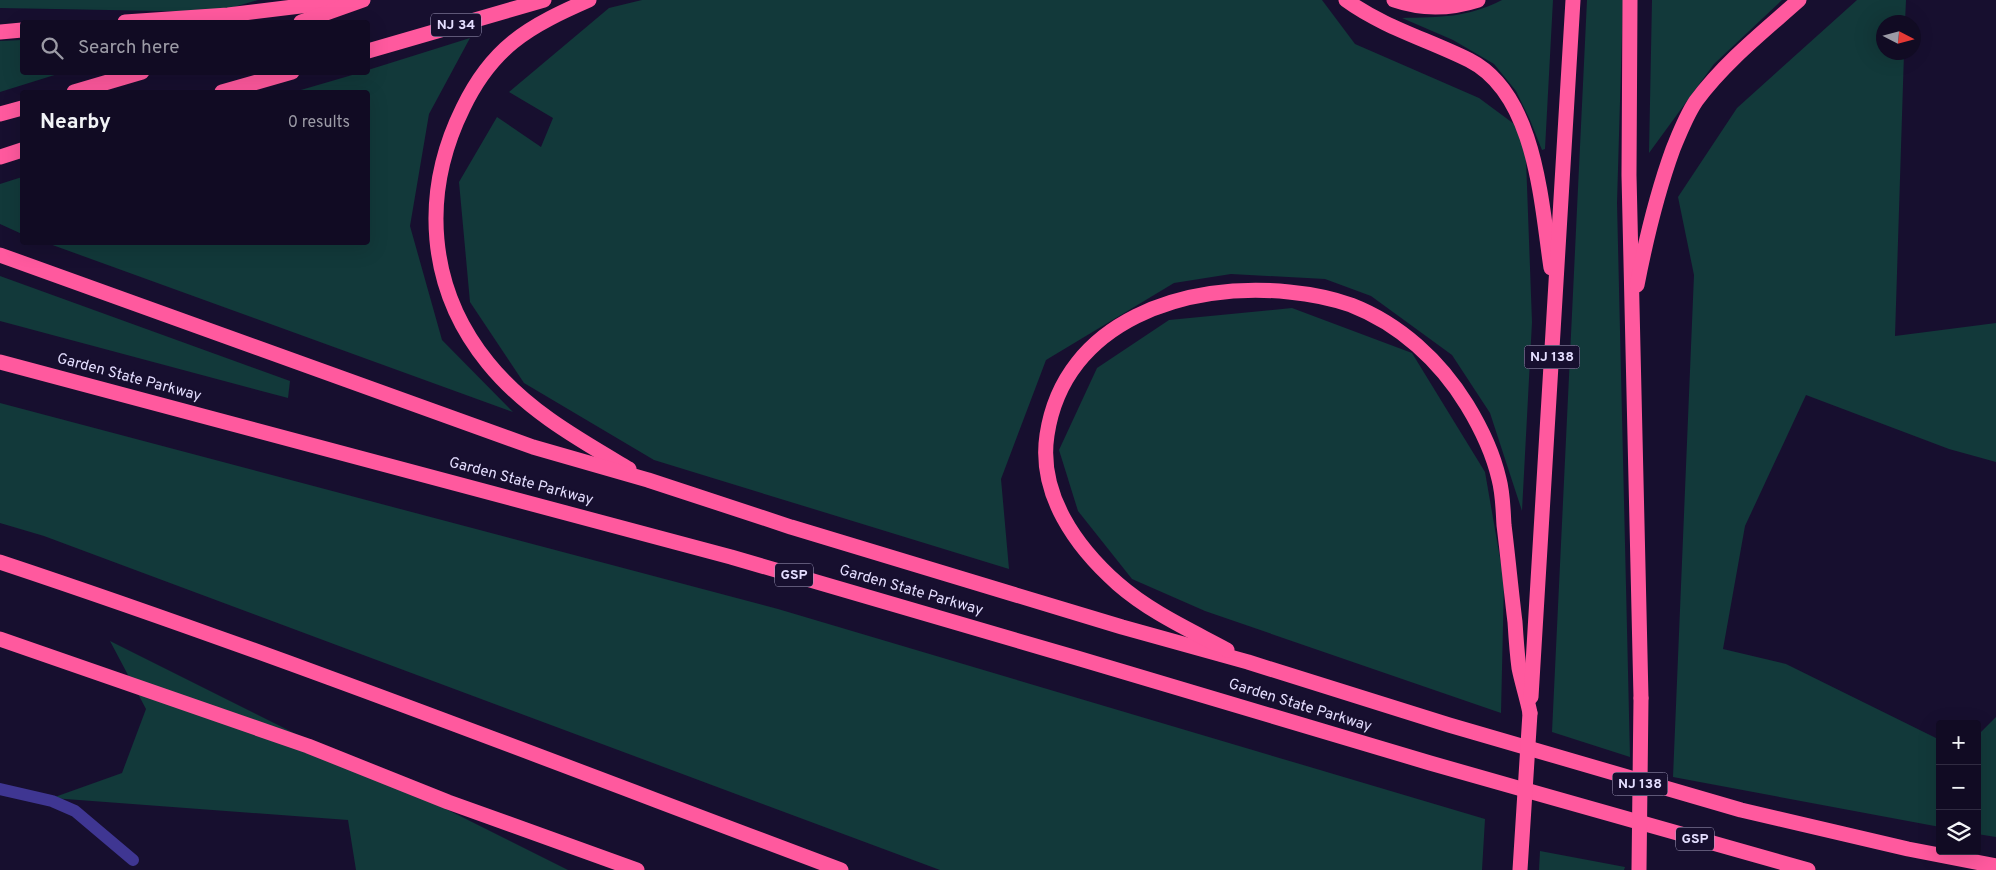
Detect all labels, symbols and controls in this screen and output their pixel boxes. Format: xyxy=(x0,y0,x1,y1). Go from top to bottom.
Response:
road number: NJ 34 xyxy=(431,14,481,36)
north arrow xyxy=(1876,15,1921,60)
search box xyxy=(20,20,370,75)
icon: search xyxy=(38,34,66,62)
text: Search here xyxy=(78,36,180,60)
text: Nearby xyxy=(40,109,111,136)
text: 0 results xyxy=(288,113,350,133)
road number: NJ 138 xyxy=(1524,346,1580,368)
street label: Garden State Parkway xyxy=(55,350,203,406)
street label: Garden State Parkway xyxy=(447,454,595,510)
street label: Garden State Parkway xyxy=(837,561,985,621)
road number: GSP xyxy=(775,564,813,586)
street label: Garden State Parkway xyxy=(1226,675,1374,737)
map controls xyxy=(1936,720,1981,855)
button: + xyxy=(1936,720,1981,765)
button: − xyxy=(1936,765,1981,810)
road number: NJ 138 xyxy=(1612,772,1668,796)
button: layers xyxy=(1936,810,1981,855)
road number: GSP xyxy=(1676,828,1714,851)

